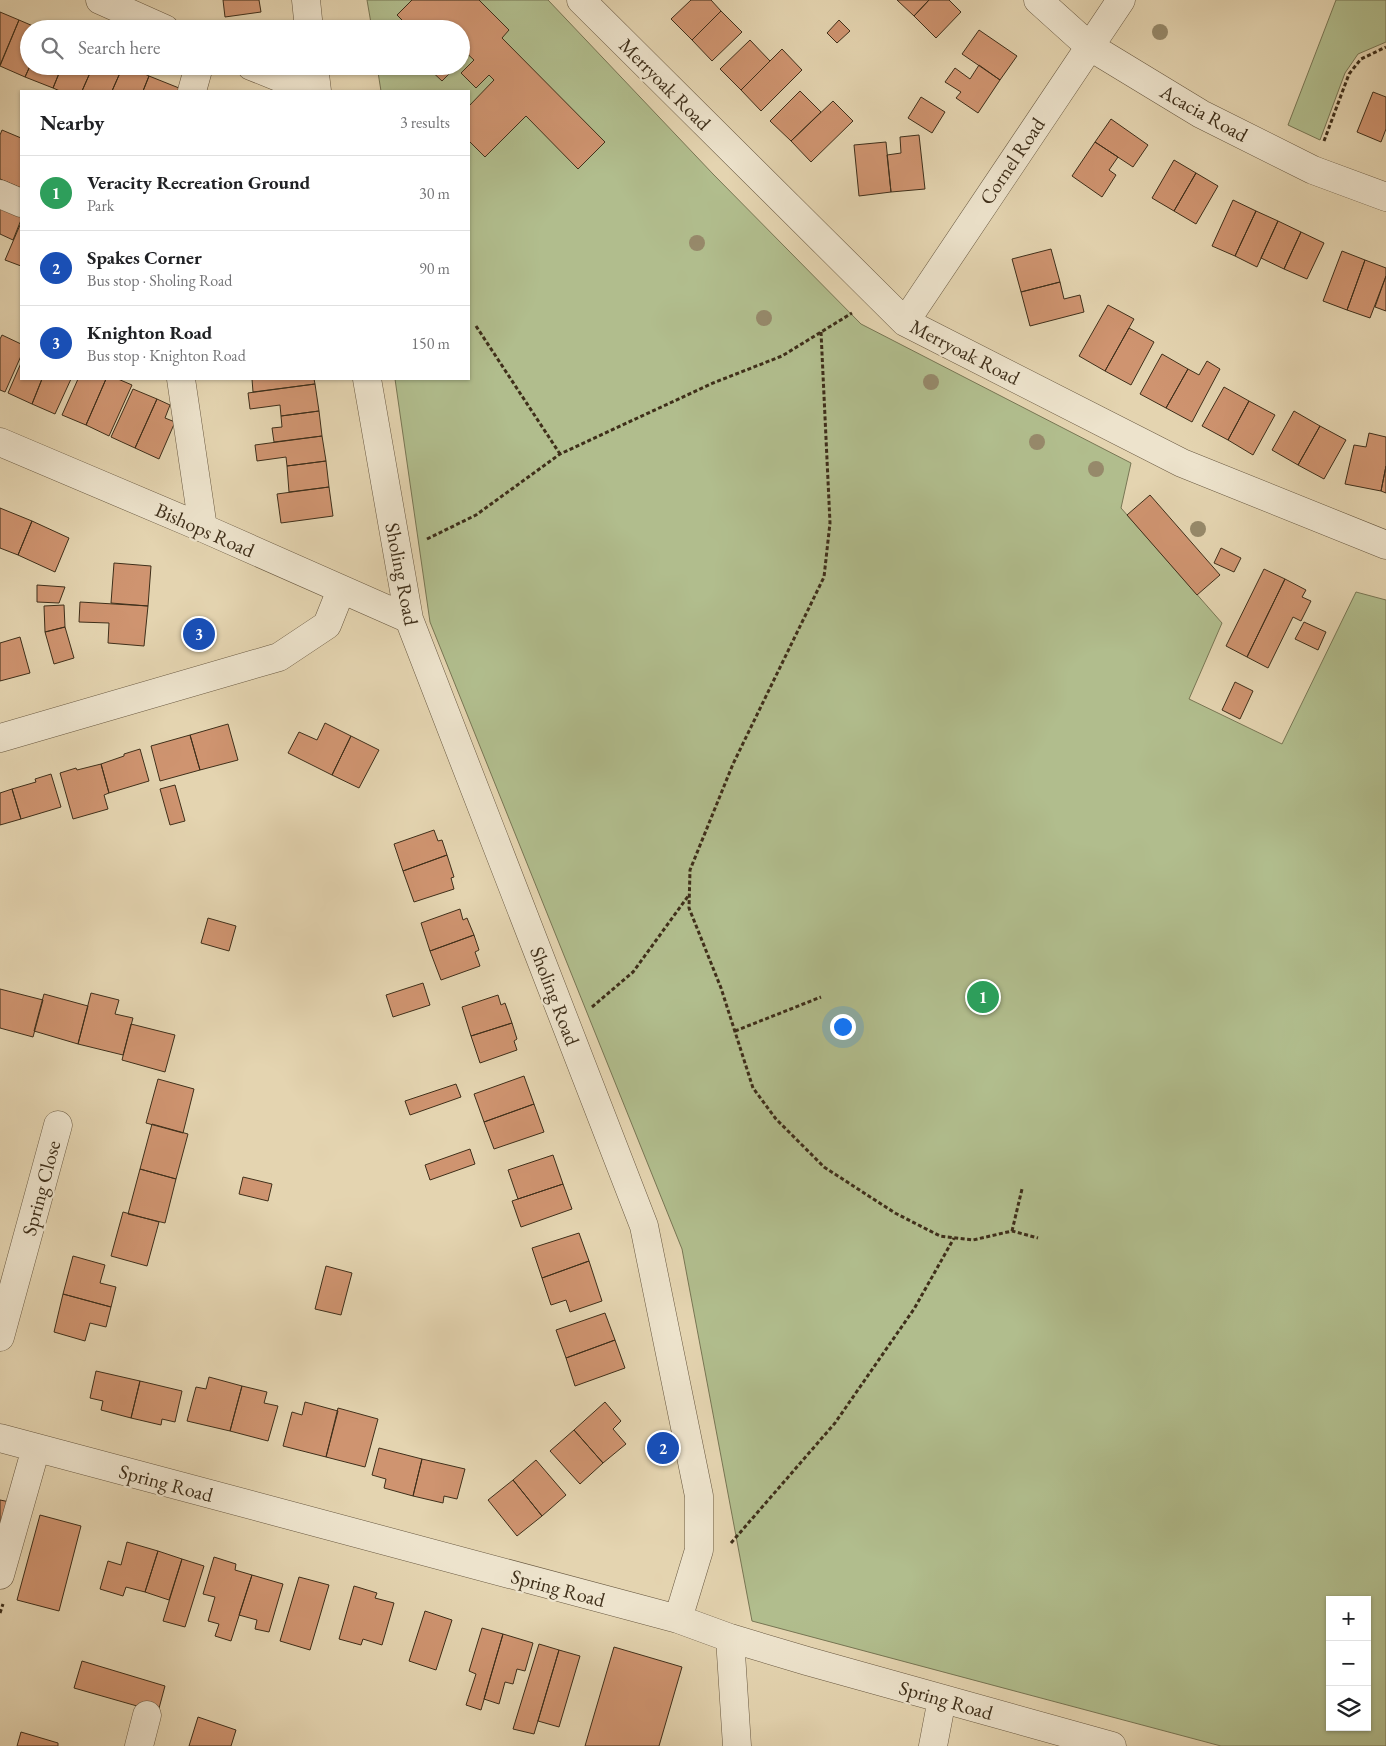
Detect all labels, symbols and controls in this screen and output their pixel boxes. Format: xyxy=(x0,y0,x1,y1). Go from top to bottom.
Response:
search box xyxy=(20,20,470,75)
street label: Merryoak Road xyxy=(613,32,717,136)
icon: search xyxy=(38,34,66,62)
text: Search here xyxy=(78,35,160,60)
street label: Acacia Road xyxy=(1155,78,1253,148)
text: Nearby xyxy=(40,109,104,136)
text: 3 results xyxy=(400,112,450,133)
street label: Cornel Road xyxy=(973,112,1051,210)
text: Veracity Recreation Ground xyxy=(87,170,310,195)
text: 1 xyxy=(52,183,60,204)
text: 30 m xyxy=(419,183,450,204)
text: Park xyxy=(87,195,114,216)
text: Spakes Corner xyxy=(87,245,202,270)
text: 2 xyxy=(52,258,60,279)
text: 90 m xyxy=(419,258,450,279)
text: Bus stop · Sholing Road xyxy=(87,270,232,291)
street label: Merryoak Road xyxy=(906,313,1025,391)
text: Knighton Road xyxy=(87,320,212,345)
text: 3 xyxy=(52,333,60,354)
text: 150 m xyxy=(411,333,450,354)
text: Bus stop · Knighton Road xyxy=(87,345,246,366)
street label: Bishops Road xyxy=(151,497,260,564)
street label: Sholing Road xyxy=(379,520,425,628)
pin: 3 xyxy=(183,615,215,653)
street label: Sholing Road xyxy=(524,943,586,1050)
pin: 1 xyxy=(967,978,999,1016)
your location xyxy=(830,1014,856,1040)
street label: Spring Close xyxy=(16,1137,66,1239)
pin: 2 xyxy=(647,1429,679,1467)
street label: Spring Road xyxy=(116,1458,217,1508)
street label: Spring Road xyxy=(508,1563,609,1613)
map controls xyxy=(1326,1596,1371,1731)
button: + xyxy=(1326,1596,1371,1641)
button: − xyxy=(1326,1641,1371,1686)
street label: Spring Road xyxy=(896,1674,997,1726)
button: layers xyxy=(1326,1686,1371,1731)

